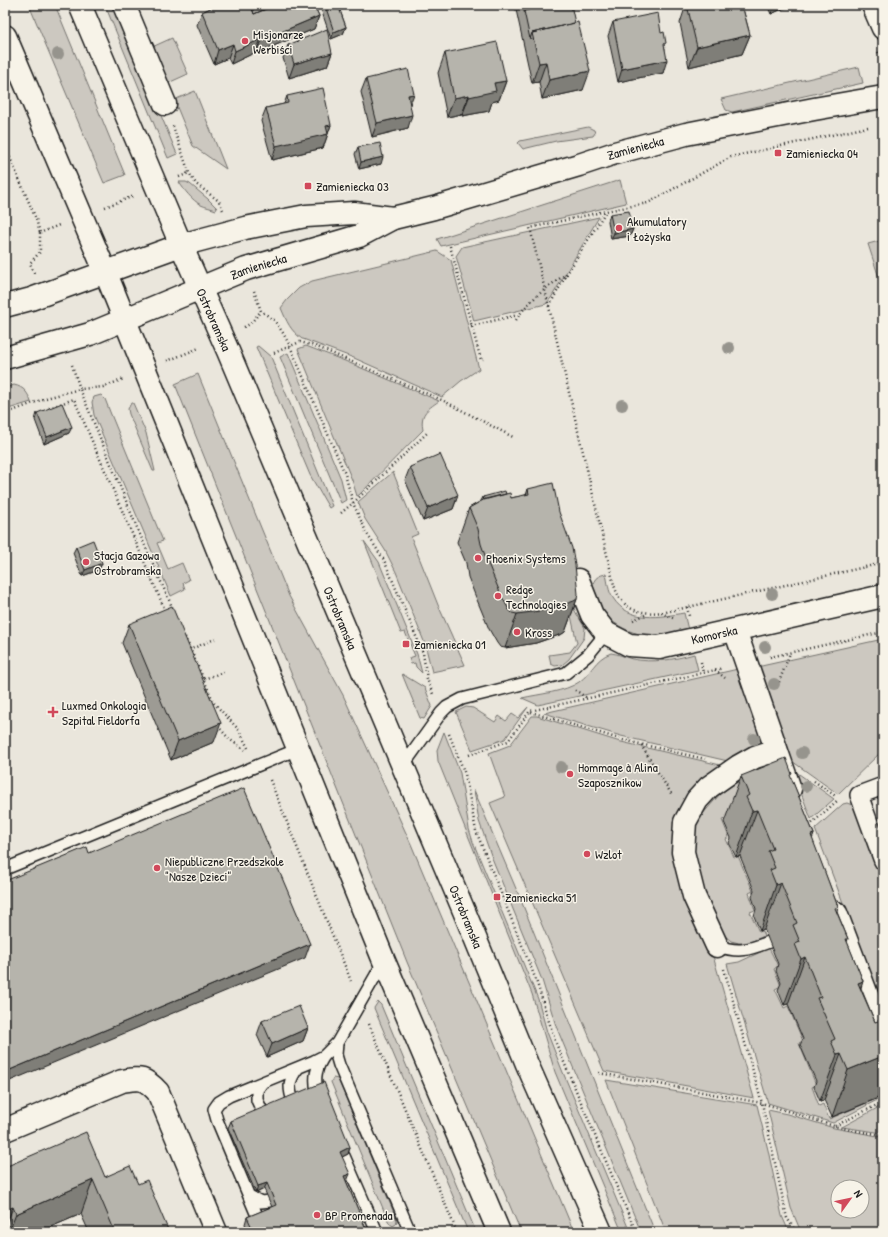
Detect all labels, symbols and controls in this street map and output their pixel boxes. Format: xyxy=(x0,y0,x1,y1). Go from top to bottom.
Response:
place label: Misjonarze Werbiści xyxy=(253,25,304,58)
marker: Misjonarze Werbiści xyxy=(240,36,250,46)
street label: Zamieniecka xyxy=(605,131,666,164)
place label: Zamieniecka 04 xyxy=(786,144,858,162)
marker: Zamieniecka 04 xyxy=(773,148,783,158)
place label: Zamieniecka 03 xyxy=(316,177,389,195)
marker: Zamieniecka 03 xyxy=(303,181,313,191)
place label: Akumulatory i Łożyska xyxy=(627,212,687,245)
marker: Akumulatory i Łożyska xyxy=(614,223,624,233)
street label: Zamieniecka xyxy=(227,249,289,284)
street label: Ostrobramska xyxy=(192,285,236,354)
place label: Stacja Gazowa Ostrobramska xyxy=(94,546,161,579)
place label: Phoenix Systems xyxy=(486,549,566,567)
marker: Phoenix Systems xyxy=(473,553,483,563)
marker: Stacja Gazowa Ostrobramska xyxy=(81,557,91,567)
place label: Redge Technologies xyxy=(506,580,566,613)
street label: Ostrobramska xyxy=(319,584,362,652)
marker: Redge Technologies xyxy=(493,591,503,601)
street label: Komorska xyxy=(689,620,739,648)
place label: Kross xyxy=(525,623,552,641)
marker: Kross xyxy=(512,627,522,637)
place label: Zamieniecka 01 xyxy=(414,635,486,653)
marker: Zamieniecka 01 xyxy=(401,639,411,649)
place label: Luxmed Onkologia Szpital Fieldorfa xyxy=(62,696,146,729)
marker: Luxmed Onkologia Szpital Fieldorfa xyxy=(47,706,59,718)
place label: Hommage à Alina Szaposznikow xyxy=(578,758,658,791)
marker: Hommage à Alina Szaposznikow xyxy=(565,769,575,779)
place label: Wzlot xyxy=(595,845,622,863)
marker: Wzlot xyxy=(582,849,592,859)
place label: Niepubliczne Przedszkole "Nasze Dzieci" xyxy=(165,852,284,885)
marker: Niepubliczne Przedszkole "Nasze Dzieci" xyxy=(152,863,162,873)
street label: Ostrobramska xyxy=(445,882,487,951)
place label: Zamieniecka 51 xyxy=(505,888,577,906)
marker: Zamieniecka 51 xyxy=(492,892,502,902)
north arrow xyxy=(830,1179,870,1219)
text: N xyxy=(851,1187,866,1200)
place label: BP Promenada xyxy=(325,1206,392,1224)
marker: BP Promenada xyxy=(312,1210,322,1220)

